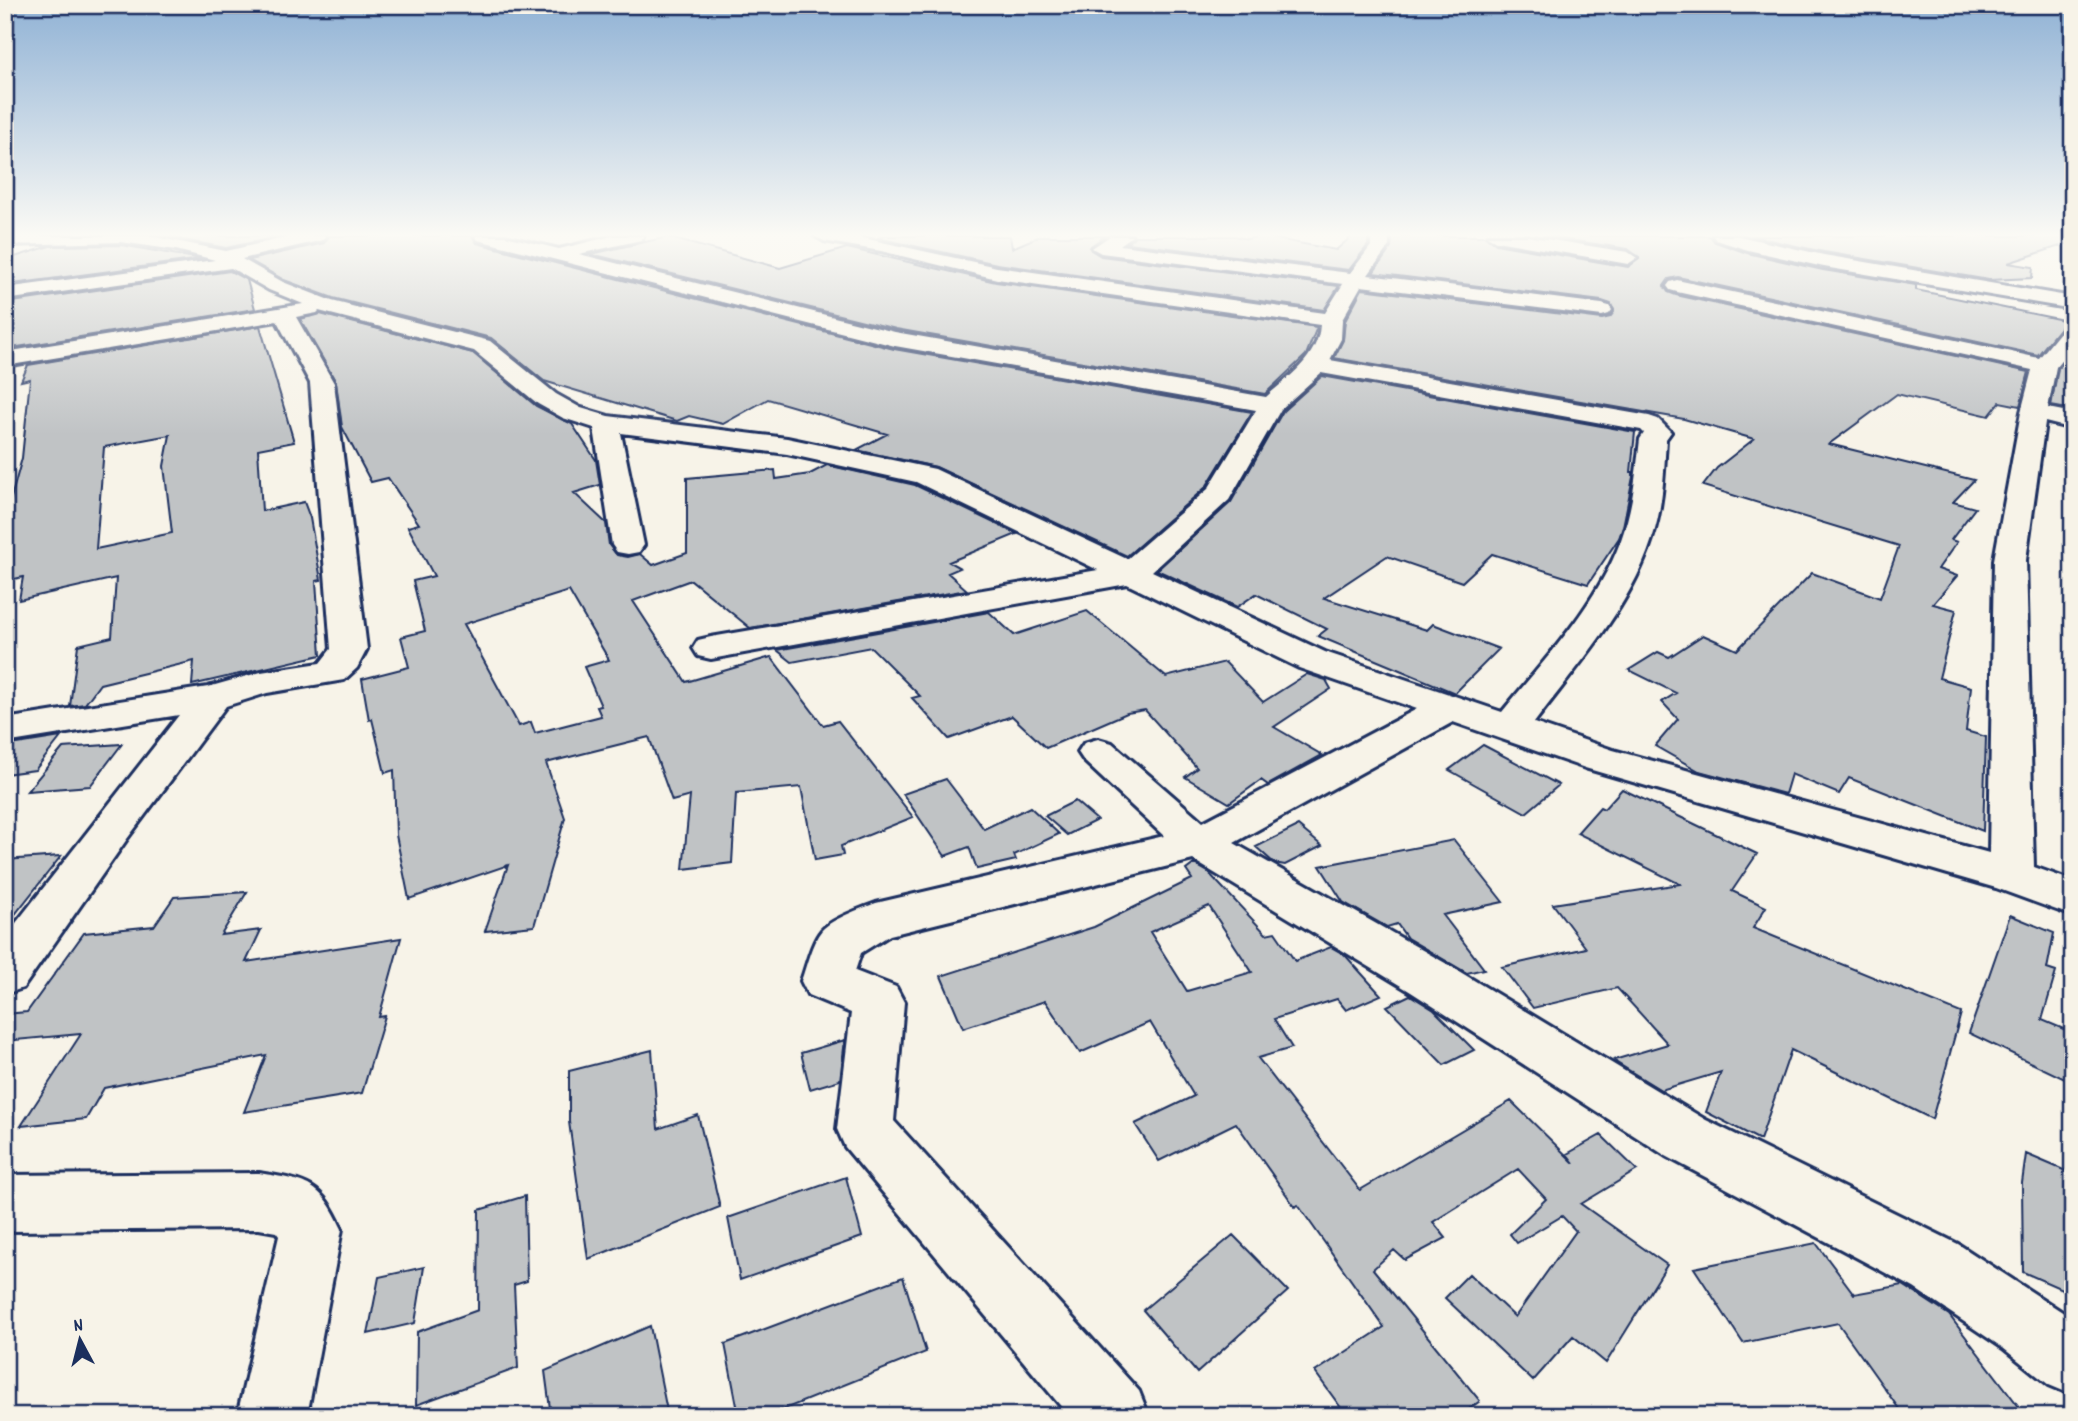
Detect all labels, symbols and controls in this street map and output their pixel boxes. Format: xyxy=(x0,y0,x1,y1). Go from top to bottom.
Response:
north arrow xyxy=(46,1306,116,1376)
text: N xyxy=(72,1313,85,1341)

